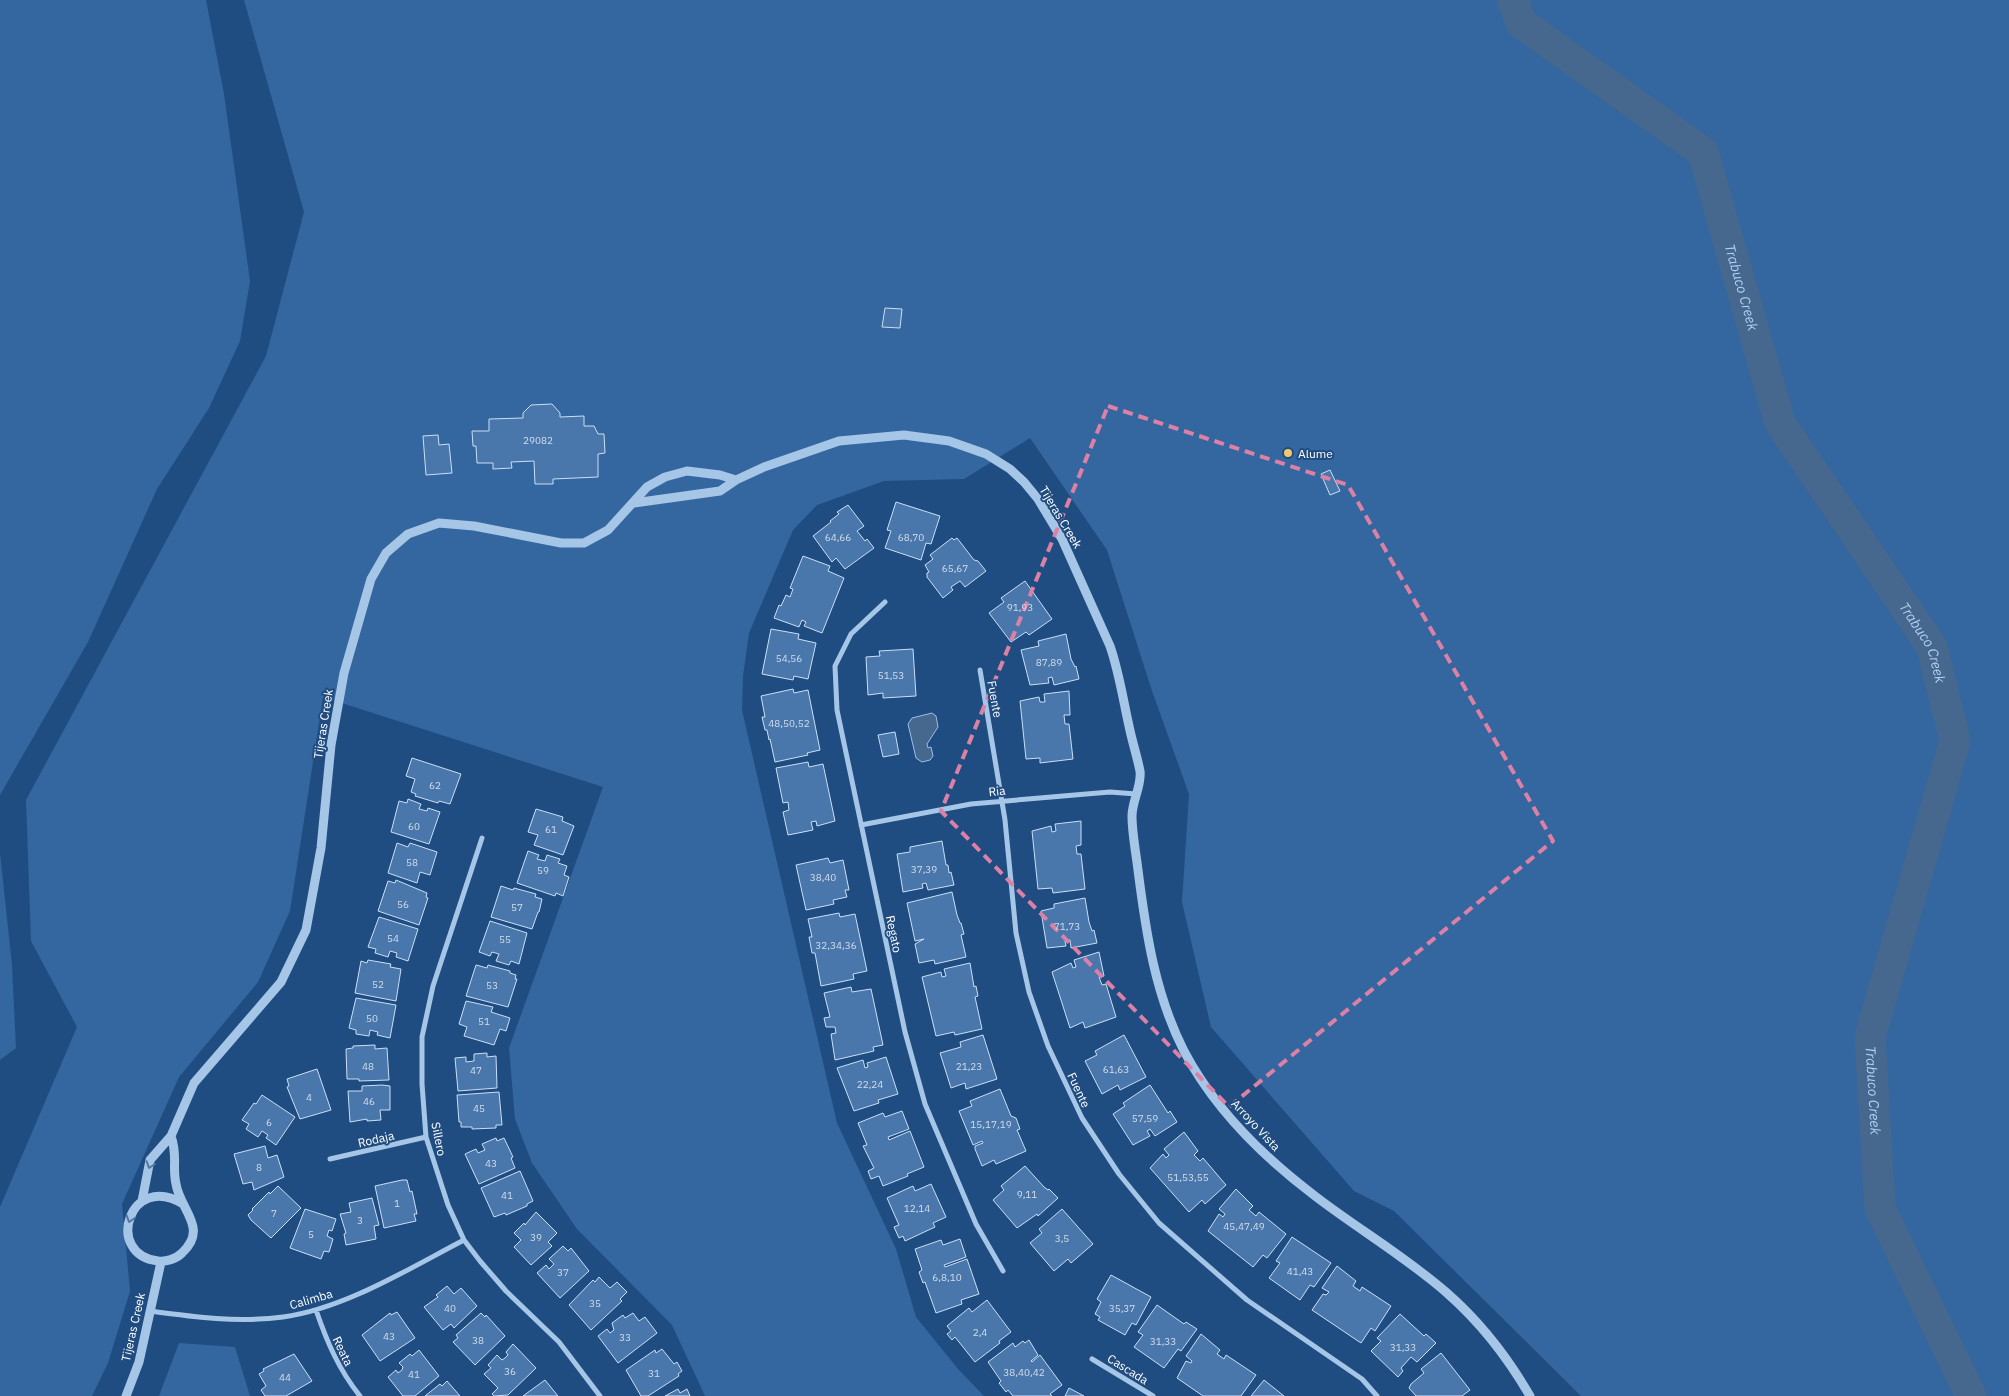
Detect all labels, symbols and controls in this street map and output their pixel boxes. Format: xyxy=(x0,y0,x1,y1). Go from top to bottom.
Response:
water label: Trabuco Creek xyxy=(1721,242,1762,333)
house number: 29082 xyxy=(523,434,553,447)
place label: Alume xyxy=(1298,446,1333,461)
marker: Alume xyxy=(1282,447,1294,459)
street label: Tijeras Creek xyxy=(1036,483,1086,552)
house number: 64,66 xyxy=(825,531,851,544)
house number: 68,70 xyxy=(898,531,924,544)
house number: 65,67 xyxy=(942,562,968,575)
water label: Trabuco Creek xyxy=(1895,599,1950,685)
house number: 91,93 xyxy=(1007,601,1033,614)
house number: 54,56 xyxy=(776,652,802,665)
house number: 87,89 xyxy=(1036,656,1062,669)
house number: 51,53 xyxy=(878,669,904,682)
street label: Fuente xyxy=(984,679,1006,719)
street label: Tijeras Creek xyxy=(310,688,336,760)
house number: 48,50,52 xyxy=(768,717,810,730)
house number: 62 xyxy=(429,779,441,792)
street label: Ria xyxy=(988,783,1007,799)
house number: 60 xyxy=(408,820,420,833)
house number: 61 xyxy=(545,823,557,836)
house number: 58 xyxy=(406,856,418,869)
house number: 37,39 xyxy=(911,863,937,876)
house number: 59 xyxy=(537,864,549,877)
house number: 38,40 xyxy=(810,871,836,884)
house number: 56 xyxy=(397,898,409,911)
house number: 57 xyxy=(511,901,523,914)
street label: Regato xyxy=(883,914,905,954)
house number: 71,73 xyxy=(1054,920,1080,933)
house number: 54 xyxy=(387,932,399,945)
house number: 55 xyxy=(499,933,511,946)
house number: 32,34,36 xyxy=(815,939,857,952)
house number: 52 xyxy=(372,978,384,991)
house number: 53 xyxy=(486,979,498,992)
house number: 50 xyxy=(366,1012,378,1025)
house number: 51 xyxy=(478,1015,490,1028)
water label: Trabuco Creek xyxy=(1862,1045,1885,1136)
house number: 48 xyxy=(362,1060,374,1073)
house number: 21,23 xyxy=(956,1060,982,1073)
house number: 61,63 xyxy=(1103,1063,1129,1076)
house number: 47 xyxy=(470,1064,482,1077)
street label: Fuente xyxy=(1064,1070,1094,1110)
house number: 22,24 xyxy=(857,1078,883,1091)
house number: 4 xyxy=(306,1091,312,1104)
house number: 46 xyxy=(363,1095,375,1108)
street label: Arroyo Vista xyxy=(1228,1096,1284,1154)
house number: 45 xyxy=(473,1102,485,1115)
house number: 57,59 xyxy=(1132,1112,1158,1125)
house number: 6 xyxy=(266,1116,272,1129)
house number: 15,17,19 xyxy=(970,1118,1012,1131)
street label: Sillero xyxy=(428,1121,450,1157)
street label: Rodaja xyxy=(356,1127,396,1150)
house number: 43 xyxy=(485,1157,497,1170)
one-way arrow xyxy=(145,1160,155,1169)
house number: 8 xyxy=(256,1161,262,1174)
house number: 51,53,55 xyxy=(1167,1171,1209,1184)
house number: 9,11 xyxy=(1017,1188,1037,1201)
house number: 41 xyxy=(501,1189,513,1202)
house number: 1 xyxy=(394,1197,400,1210)
house number: 12,14 xyxy=(904,1202,930,1215)
house number: 7 xyxy=(271,1207,277,1220)
house number: 3 xyxy=(357,1214,363,1227)
one-way arrow xyxy=(126,1215,136,1223)
house number: 45,47,49 xyxy=(1223,1220,1265,1233)
house number: 5 xyxy=(308,1228,314,1241)
house number: 39 xyxy=(530,1231,542,1244)
house number: 3,5 xyxy=(1055,1232,1069,1245)
house number: 41,43 xyxy=(1287,1265,1313,1278)
house number: 37 xyxy=(557,1266,569,1279)
house number: 6,8,10 xyxy=(932,1271,962,1284)
street label: Calimba xyxy=(288,1286,335,1312)
street label: Tijeras Creek xyxy=(118,1290,148,1363)
house number: 35 xyxy=(589,1297,601,1310)
house number: 40 xyxy=(444,1302,456,1315)
house number: 35,37 xyxy=(1109,1302,1135,1315)
house number: 2,4 xyxy=(973,1326,987,1339)
house number: 43 xyxy=(383,1330,395,1343)
house number: 33 xyxy=(619,1331,631,1344)
street label: Reata xyxy=(329,1334,357,1369)
house number: 38 xyxy=(472,1334,484,1347)
house number: 31,33 xyxy=(1150,1335,1176,1348)
house number: 31,33 xyxy=(1390,1341,1416,1354)
street label: Cascada xyxy=(1105,1351,1152,1388)
house number: 36 xyxy=(504,1365,516,1378)
house number: 38,40,42 xyxy=(1003,1366,1045,1379)
house number: 31 xyxy=(648,1367,660,1380)
house number: 41 xyxy=(408,1368,420,1381)
house number: 44 xyxy=(279,1371,291,1384)

